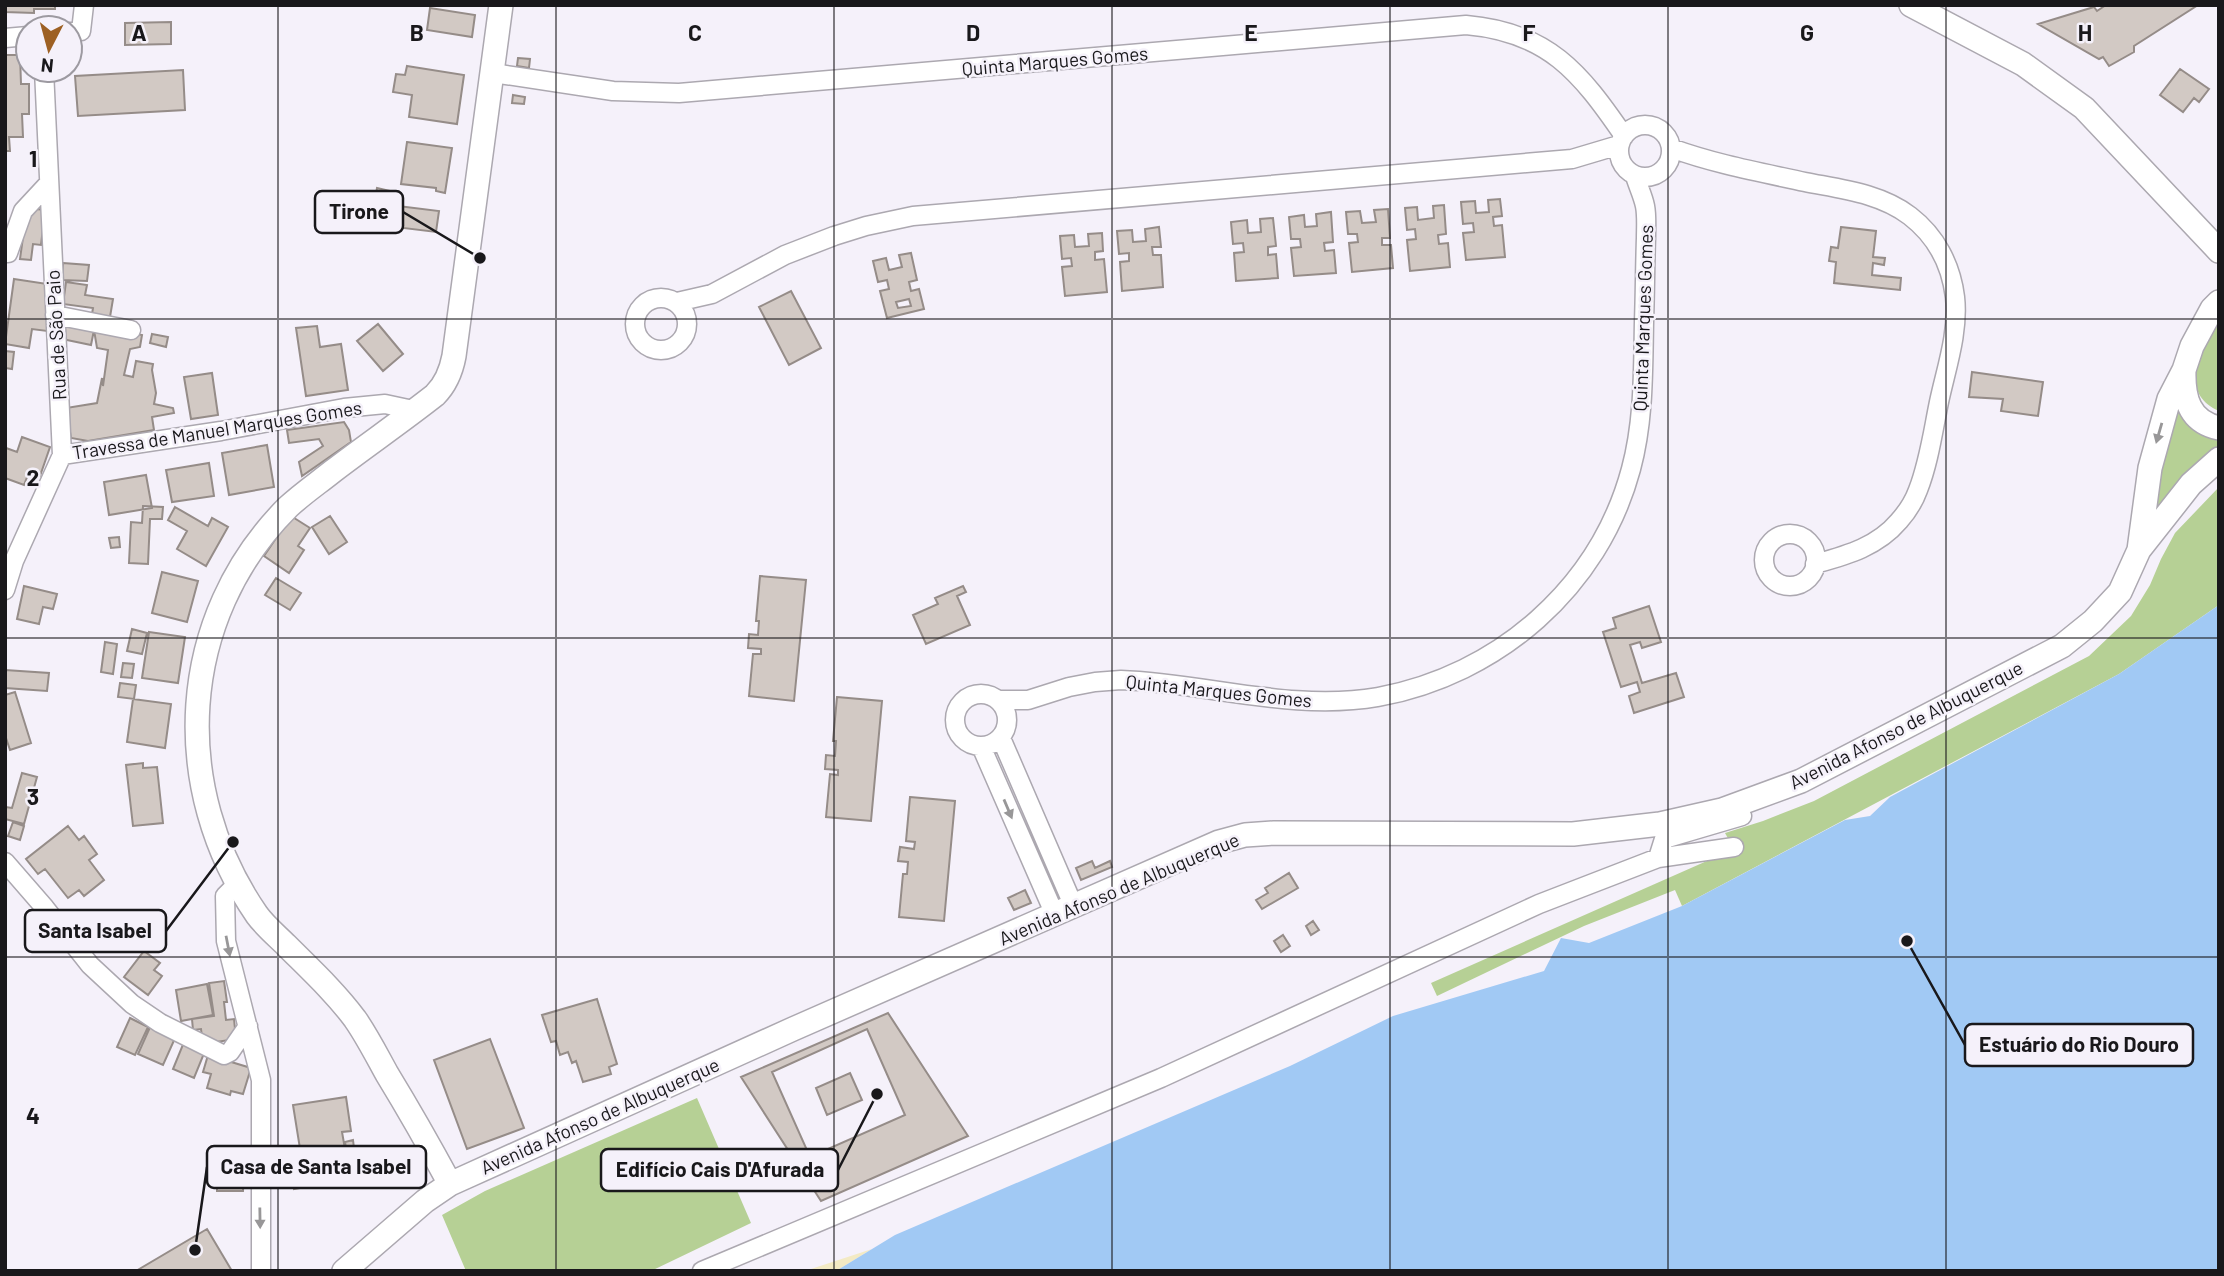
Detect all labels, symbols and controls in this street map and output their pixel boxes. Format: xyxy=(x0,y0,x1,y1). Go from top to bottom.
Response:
north arrow xyxy=(14,14,84,84)
text: A xyxy=(131,18,147,46)
text: B xyxy=(410,18,424,46)
text: C xyxy=(688,18,702,46)
text: D xyxy=(966,18,980,46)
text: E xyxy=(1244,18,1258,46)
text: F xyxy=(1523,18,1536,46)
text: G xyxy=(1800,18,1814,46)
text: H xyxy=(2078,18,2092,46)
street label: Quinta Marques Gomes xyxy=(961,41,1149,80)
text: N xyxy=(40,54,55,79)
text: 1 xyxy=(29,144,37,172)
callout: Tirone xyxy=(315,191,403,233)
text: Tirone xyxy=(329,198,389,223)
street label: Quinta Marques Gomes xyxy=(1628,224,1657,412)
street label: Rua de São Paio xyxy=(41,269,70,401)
street label: Travessa de Manuel Marques Gomes xyxy=(70,395,363,464)
one-way arrow xyxy=(2153,423,2164,445)
text: 2 xyxy=(27,463,39,491)
street label: Avenida Afonso de Albuquerque xyxy=(1785,656,2026,794)
street label: Quinta Marques Gomes xyxy=(1125,669,1313,712)
text: 3 xyxy=(27,782,39,810)
one-way arrow xyxy=(1003,798,1014,819)
street label: Avenida Afonso de Albuquerque xyxy=(995,827,1242,950)
callout: Santa Isabel xyxy=(25,910,166,952)
text: Santa Isabel xyxy=(38,917,152,942)
one-way arrow xyxy=(223,935,234,957)
callout: Estuário do Rio Douro xyxy=(1965,1024,2193,1066)
text: Estuário do Rio Douro xyxy=(1979,1031,2179,1056)
street label: Avenida Afonso de Albuquerque xyxy=(477,1052,723,1179)
text: 4 xyxy=(26,1101,40,1129)
callout: Casa de Santa Isabel xyxy=(207,1146,426,1188)
callout: Edifício Cais D'Afurada xyxy=(601,1149,838,1191)
text: Casa de Santa Isabel xyxy=(221,1153,411,1178)
text: Edifício Cais D'Afurada xyxy=(616,1156,824,1181)
one-way arrow xyxy=(254,1207,266,1229)

